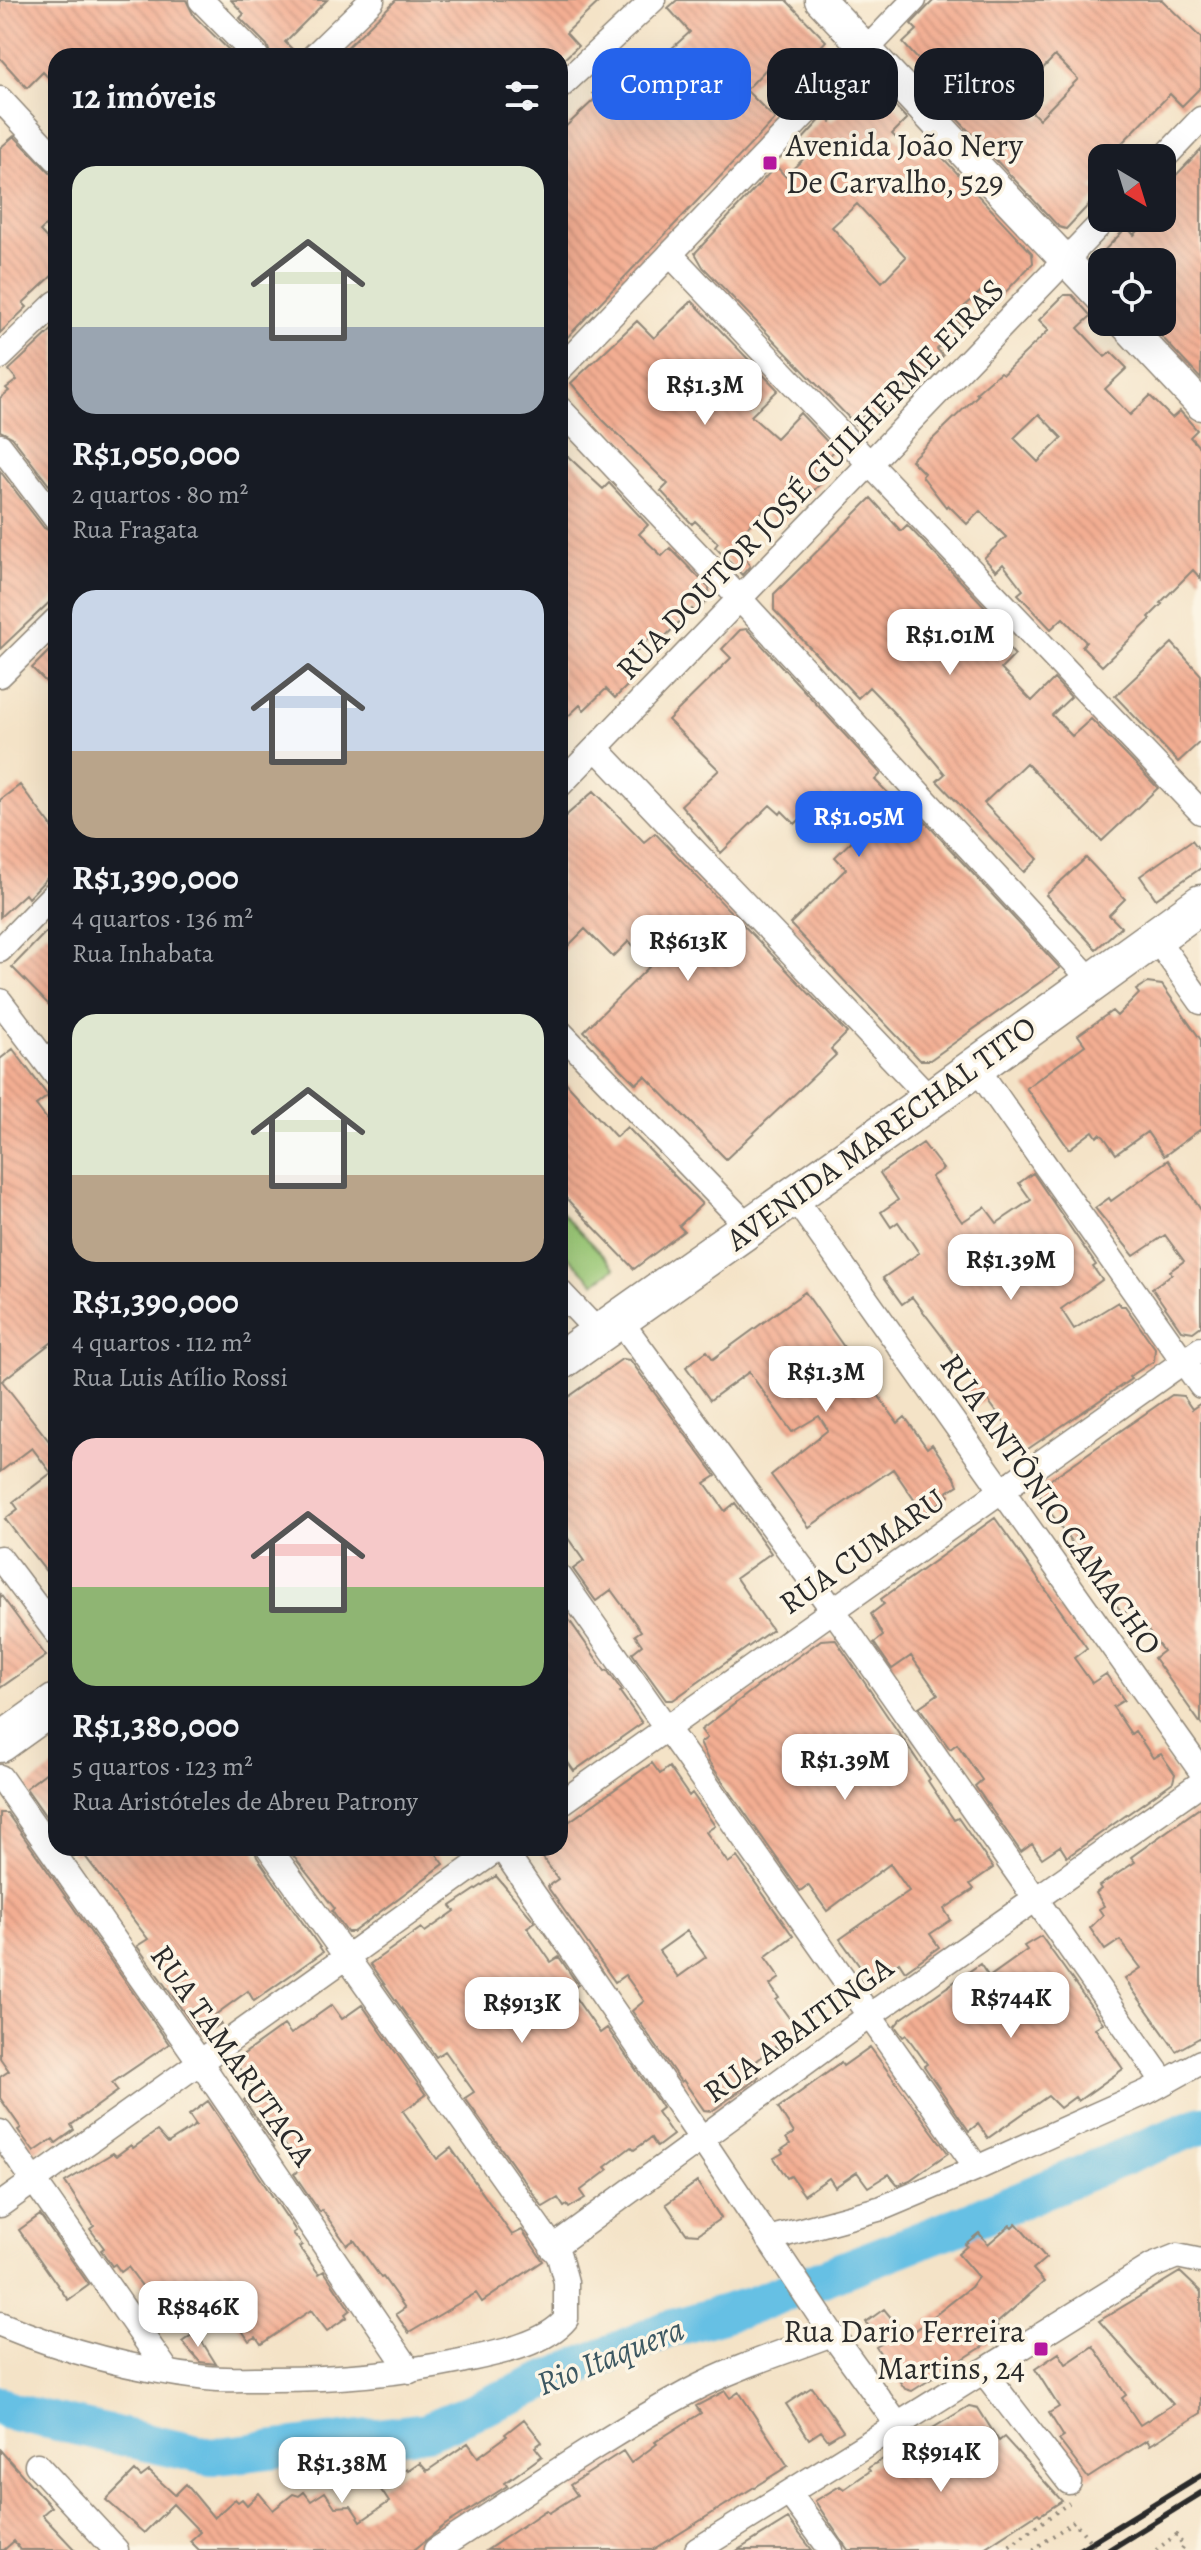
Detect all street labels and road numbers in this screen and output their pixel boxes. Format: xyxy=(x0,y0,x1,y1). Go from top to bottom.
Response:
street label: RUA DOUTOR JOSÉ GUILHERME EIRAS xyxy=(606,269,1014,689)
street label: AVENIDA MARECHAL TITO xyxy=(716,1005,1045,1261)
street label: RUA ANTÔNIO CAMACHO xyxy=(930,1344,1172,1664)
street label: RUA CUMARU xyxy=(770,1477,954,1625)
street label: RUA TAMARUTACA xyxy=(140,1935,327,2176)
street label: RUA ABAITINGA xyxy=(694,1944,903,2113)

